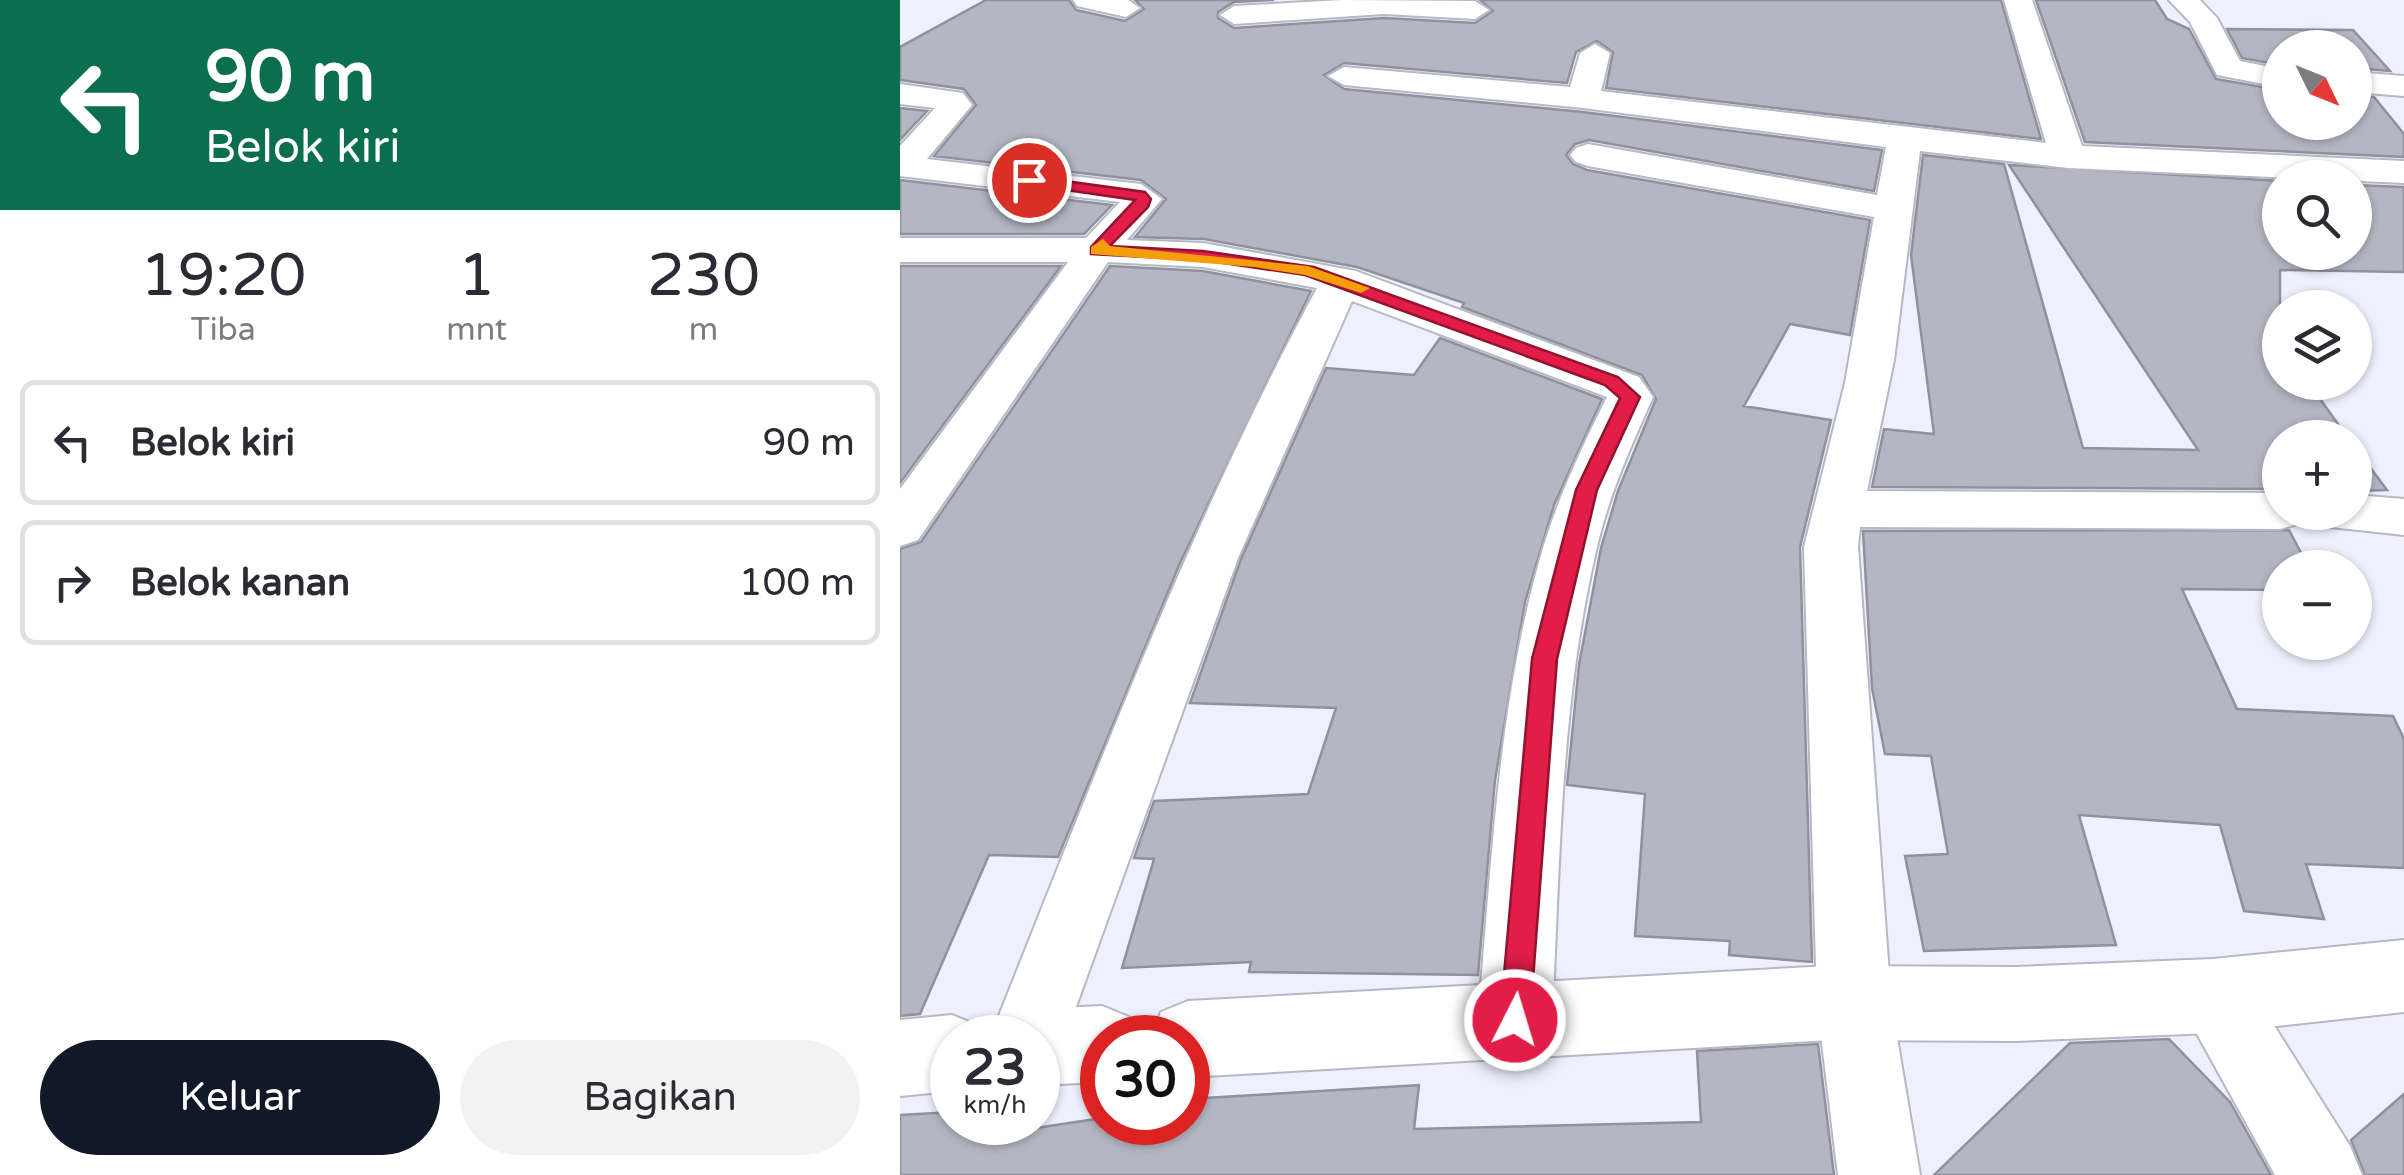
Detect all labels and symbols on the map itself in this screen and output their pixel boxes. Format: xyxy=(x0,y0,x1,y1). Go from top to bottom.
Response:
north arrow xyxy=(2262,30,2372,140)
pin xyxy=(987,138,1072,223)
position arrow xyxy=(1463,968,1567,1072)
speed limit sign: 30 xyxy=(1080,1015,1210,1145)

